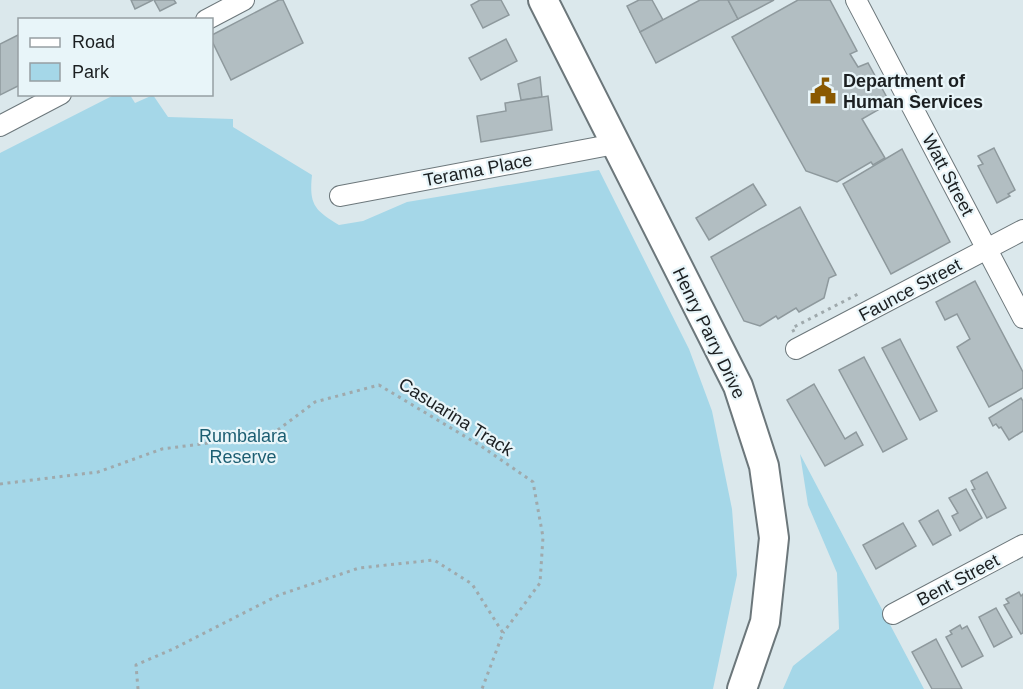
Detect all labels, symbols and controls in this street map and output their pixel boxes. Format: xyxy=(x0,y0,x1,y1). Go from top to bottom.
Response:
legend xyxy=(18,18,213,96)
text: Road xyxy=(72,32,115,52)
text: Park xyxy=(72,62,110,82)
place label: Department of Human Services xyxy=(843,71,983,112)
public building icon: Department of Human Services xyxy=(808,76,838,106)
street label: Watt Street xyxy=(918,131,978,219)
street label: Terama Place xyxy=(422,150,534,190)
street label: Faunce Street xyxy=(855,255,965,325)
street label: Henry Parry Drive xyxy=(669,264,749,402)
street label: Casuarina Track xyxy=(395,374,518,461)
park label: Rumbalara Reserve xyxy=(199,426,288,467)
street label: Bent Street xyxy=(914,550,1002,610)

